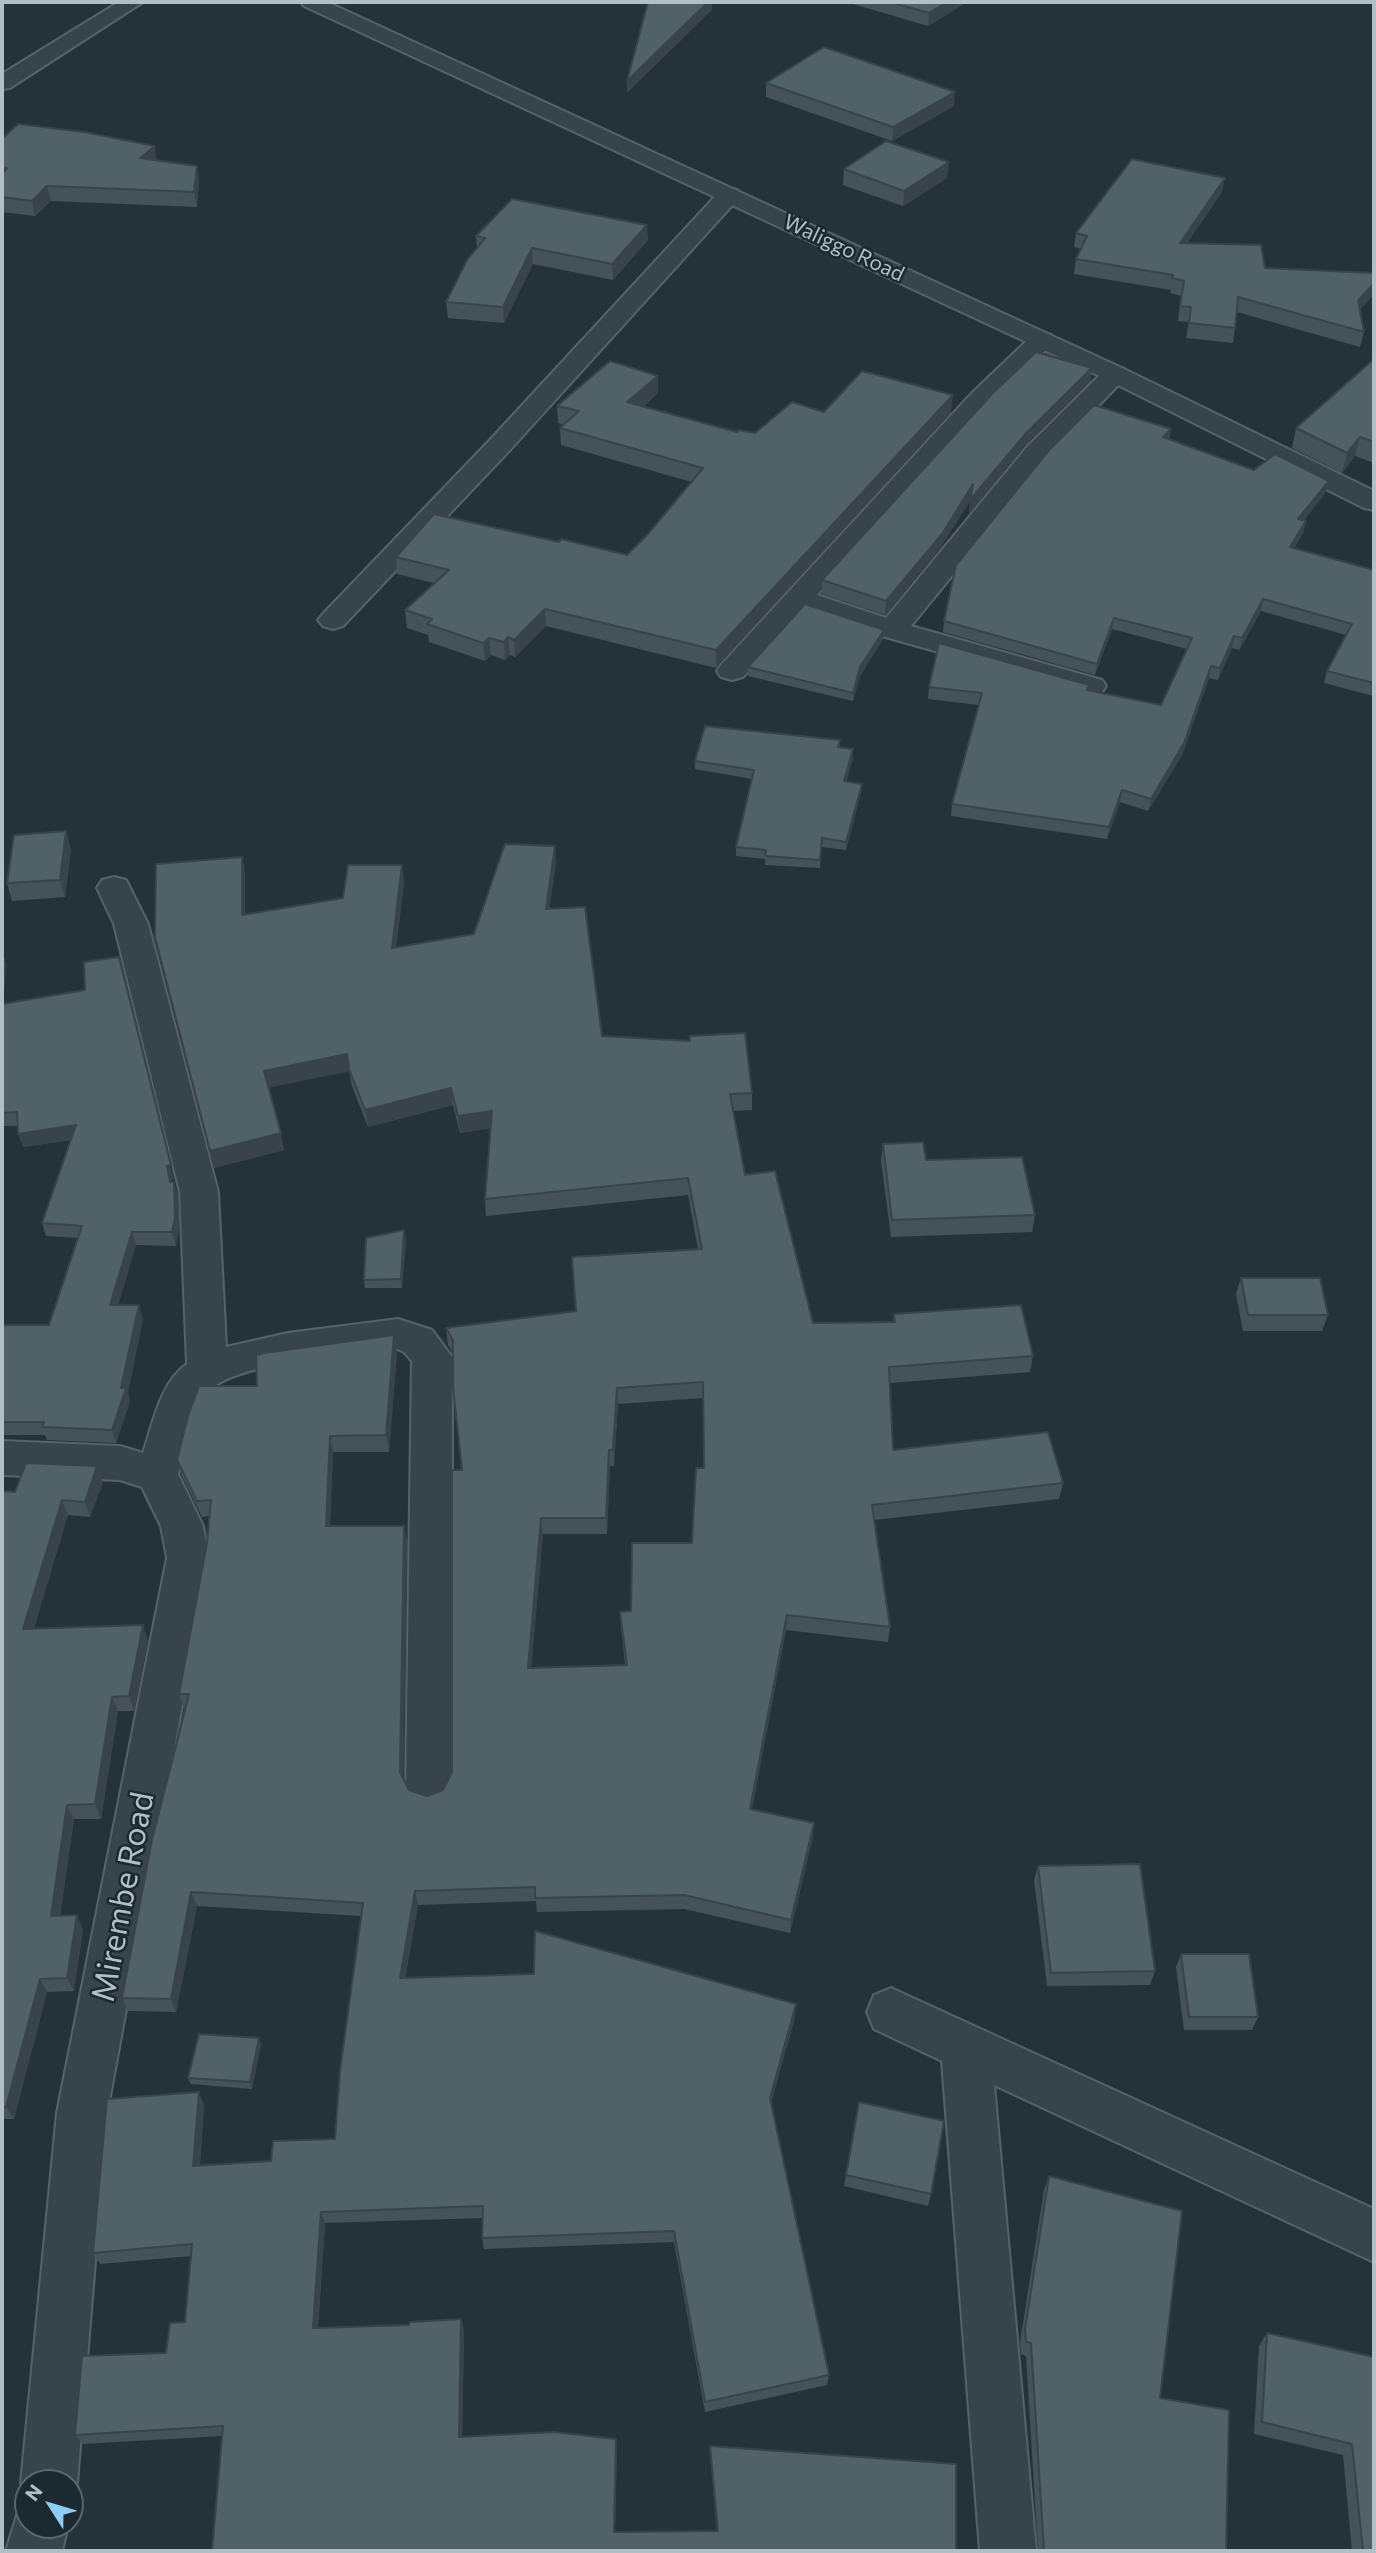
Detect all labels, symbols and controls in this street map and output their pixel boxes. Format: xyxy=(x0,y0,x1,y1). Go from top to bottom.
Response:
street label: Waliggo Road xyxy=(780,209,908,287)
street label: Mirembe Road xyxy=(84,1789,162,2005)
north arrow xyxy=(14,2469,84,2539)
text: N xyxy=(20,2480,47,2505)

